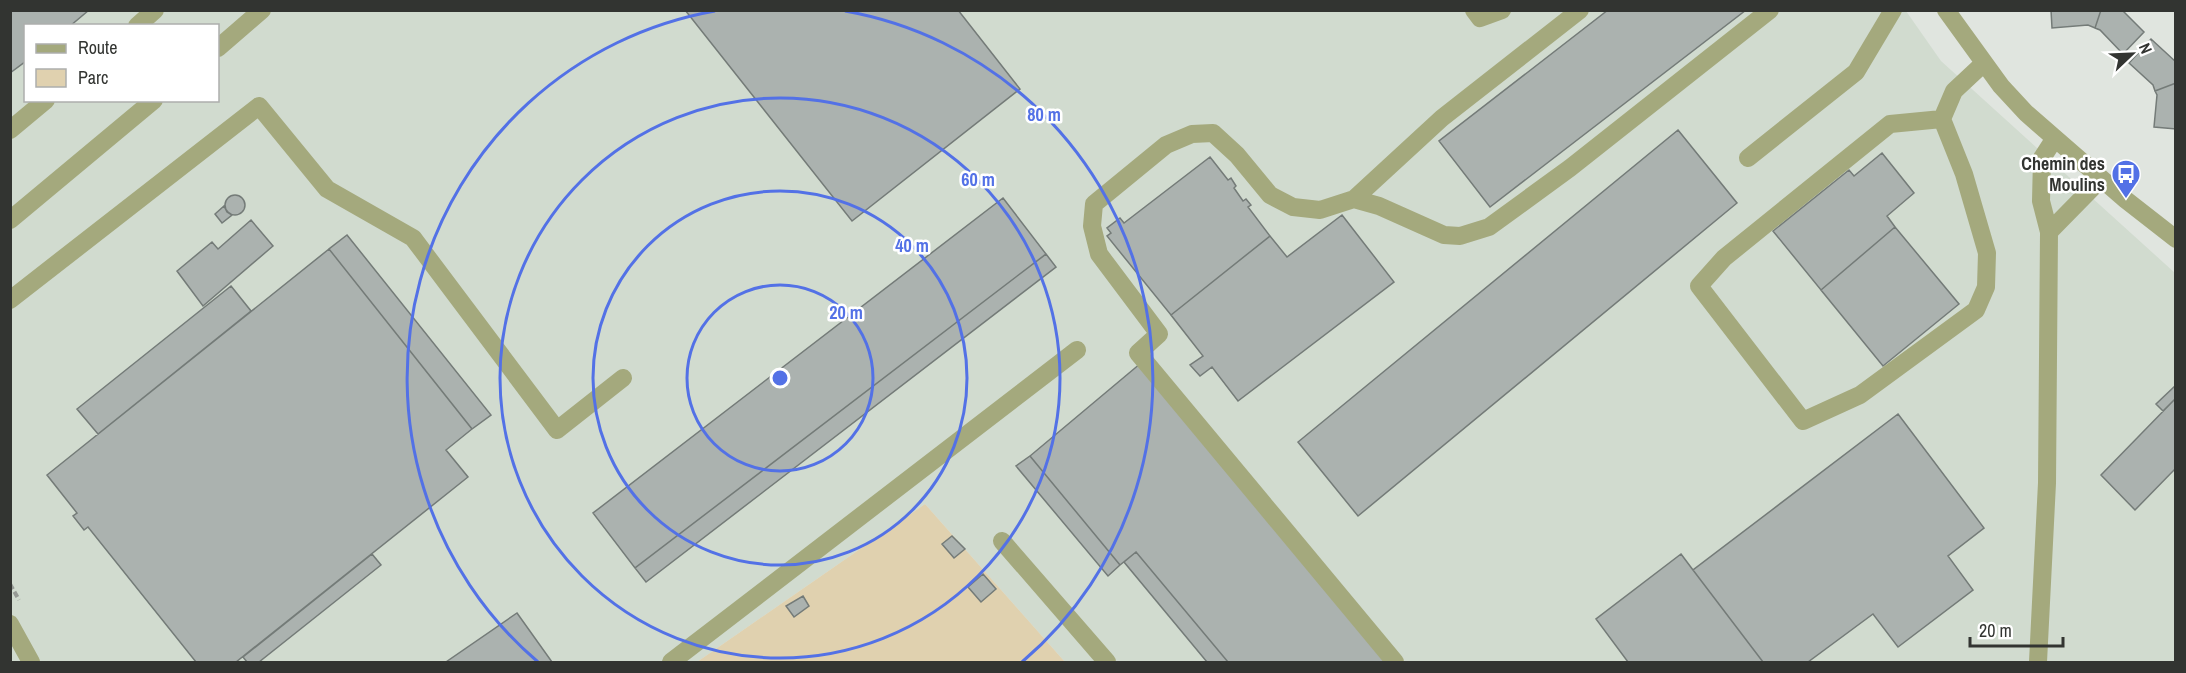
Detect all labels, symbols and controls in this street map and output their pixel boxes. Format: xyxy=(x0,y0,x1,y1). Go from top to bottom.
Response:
legend xyxy=(24,24,219,102)
north arrow xyxy=(2102,24,2162,84)
text: Route xyxy=(78,35,117,60)
text: N xyxy=(2134,39,2158,57)
text: Parc xyxy=(78,65,108,90)
text: 80 m xyxy=(1027,102,1061,127)
place label: Chemin des Moulins xyxy=(2021,151,2105,197)
bus stop icon: Chemin des Moulins xyxy=(2110,158,2142,200)
text: 60 m xyxy=(961,167,995,192)
text: 40 m xyxy=(895,233,929,258)
text: 20 m xyxy=(829,300,863,325)
centre of rings xyxy=(770,368,790,388)
scale bar xyxy=(1970,610,2063,648)
text: 20 m xyxy=(1979,618,2012,643)

